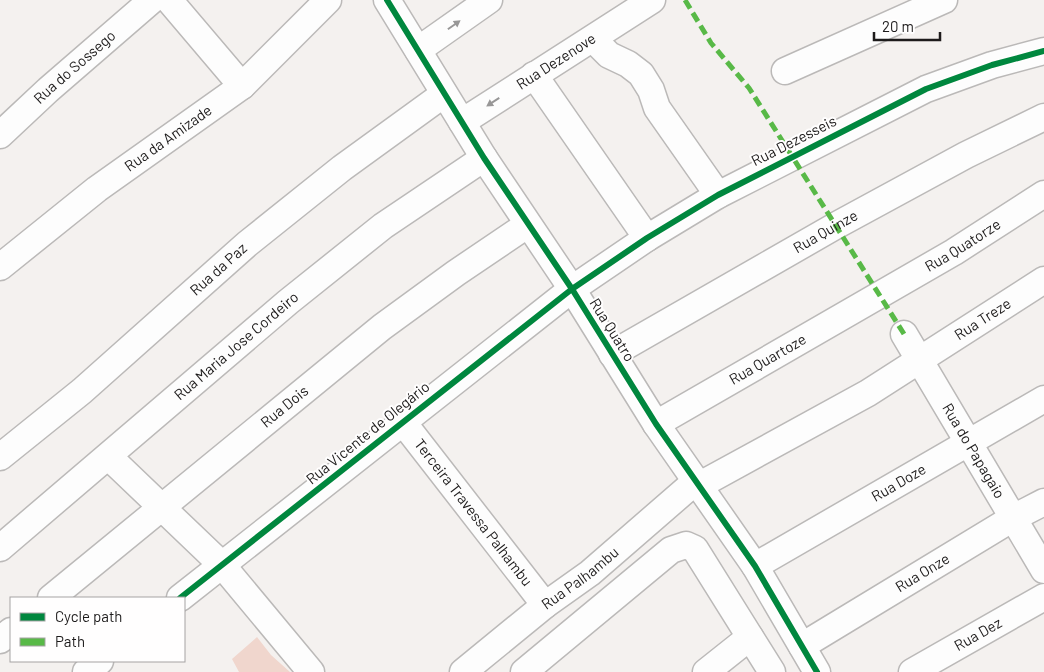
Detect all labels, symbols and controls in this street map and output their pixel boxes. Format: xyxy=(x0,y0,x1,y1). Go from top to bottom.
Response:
scale bar xyxy=(874,10,940,42)
text: 20 m xyxy=(882,17,914,35)
one-way arrow xyxy=(447,20,460,30)
street label: Rua do Sossego xyxy=(29,26,119,107)
street label: Rua Dezenove xyxy=(513,29,599,93)
one-way arrow xyxy=(486,97,500,106)
street label: Rua da Amizade xyxy=(121,100,215,175)
street label: Rua Dezesseis xyxy=(748,111,839,169)
street label: Rua Quinze xyxy=(790,206,860,256)
street label: Rua Quatorze xyxy=(921,214,1004,275)
street label: Rua da Paz xyxy=(186,238,250,299)
street label: Rua Maria Jose Cordeiro xyxy=(170,287,302,403)
street label: Rua Treze xyxy=(951,294,1014,343)
street label: Rua Quatro xyxy=(586,295,639,364)
street label: Rua Quartoze xyxy=(725,329,809,388)
street label: Rua Vicente de Olegário xyxy=(302,377,433,488)
street label: Rua Dois xyxy=(257,381,312,431)
street label: Rua do Papagaio xyxy=(939,400,1009,501)
street label: Terceira Travessa Palhambu xyxy=(411,435,537,589)
street label: Rua Doze xyxy=(868,459,929,505)
street label: Rua Palhambu xyxy=(538,542,622,613)
street label: Rua Onze xyxy=(892,549,952,595)
legend xyxy=(10,597,185,662)
text: Cycle path xyxy=(55,607,122,625)
street label: Rua Dez xyxy=(951,613,1005,654)
text: Path xyxy=(55,632,85,650)

